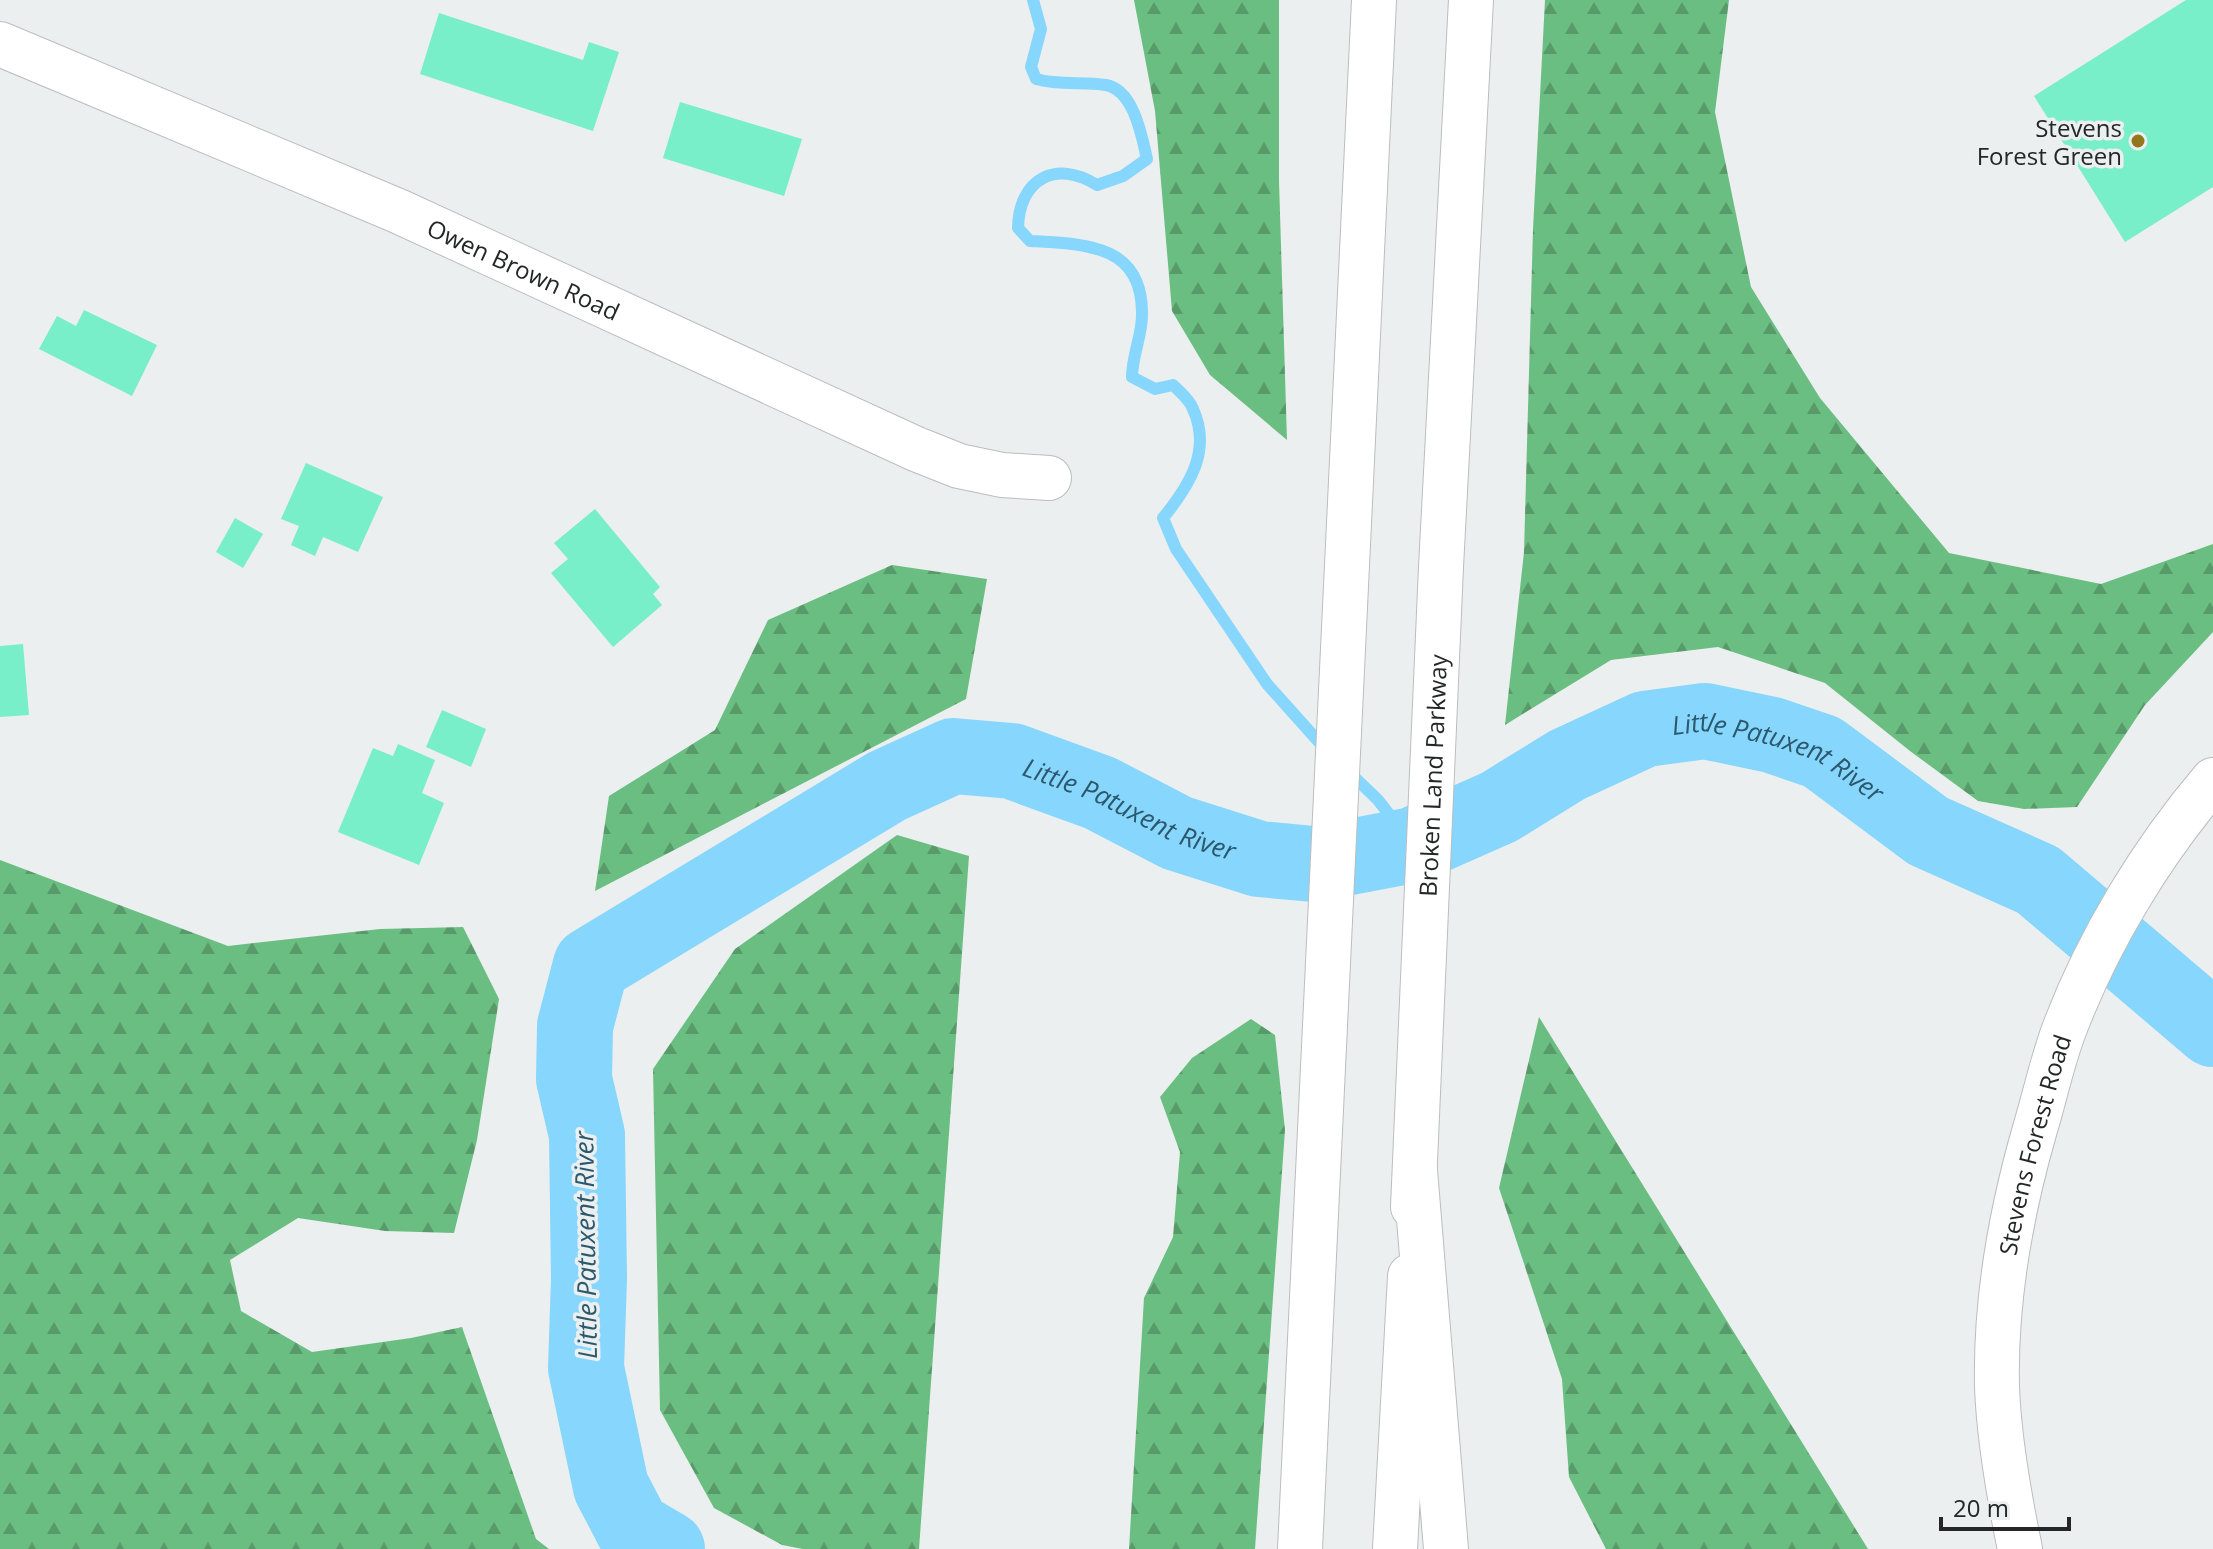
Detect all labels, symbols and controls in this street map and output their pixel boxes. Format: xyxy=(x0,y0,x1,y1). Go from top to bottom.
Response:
place label: Stevens Forest Green xyxy=(1977,111,2122,172)
marker: Stevens Forest Green xyxy=(2129,132,2147,150)
street label: Owen Brown Road xyxy=(422,210,625,327)
street label: Broken Land Parkway xyxy=(1410,653,1454,897)
water label: Little Patuxent River xyxy=(1669,703,1893,811)
water label: Little Patuxent River xyxy=(1018,749,1242,869)
street label: Stevens Forest Road xyxy=(1990,1030,2078,1257)
water label: Little Patuxent River xyxy=(565,1129,605,1359)
scale bar xyxy=(1941,1481,2069,1531)
text: 20 m xyxy=(1953,1491,2009,1524)

